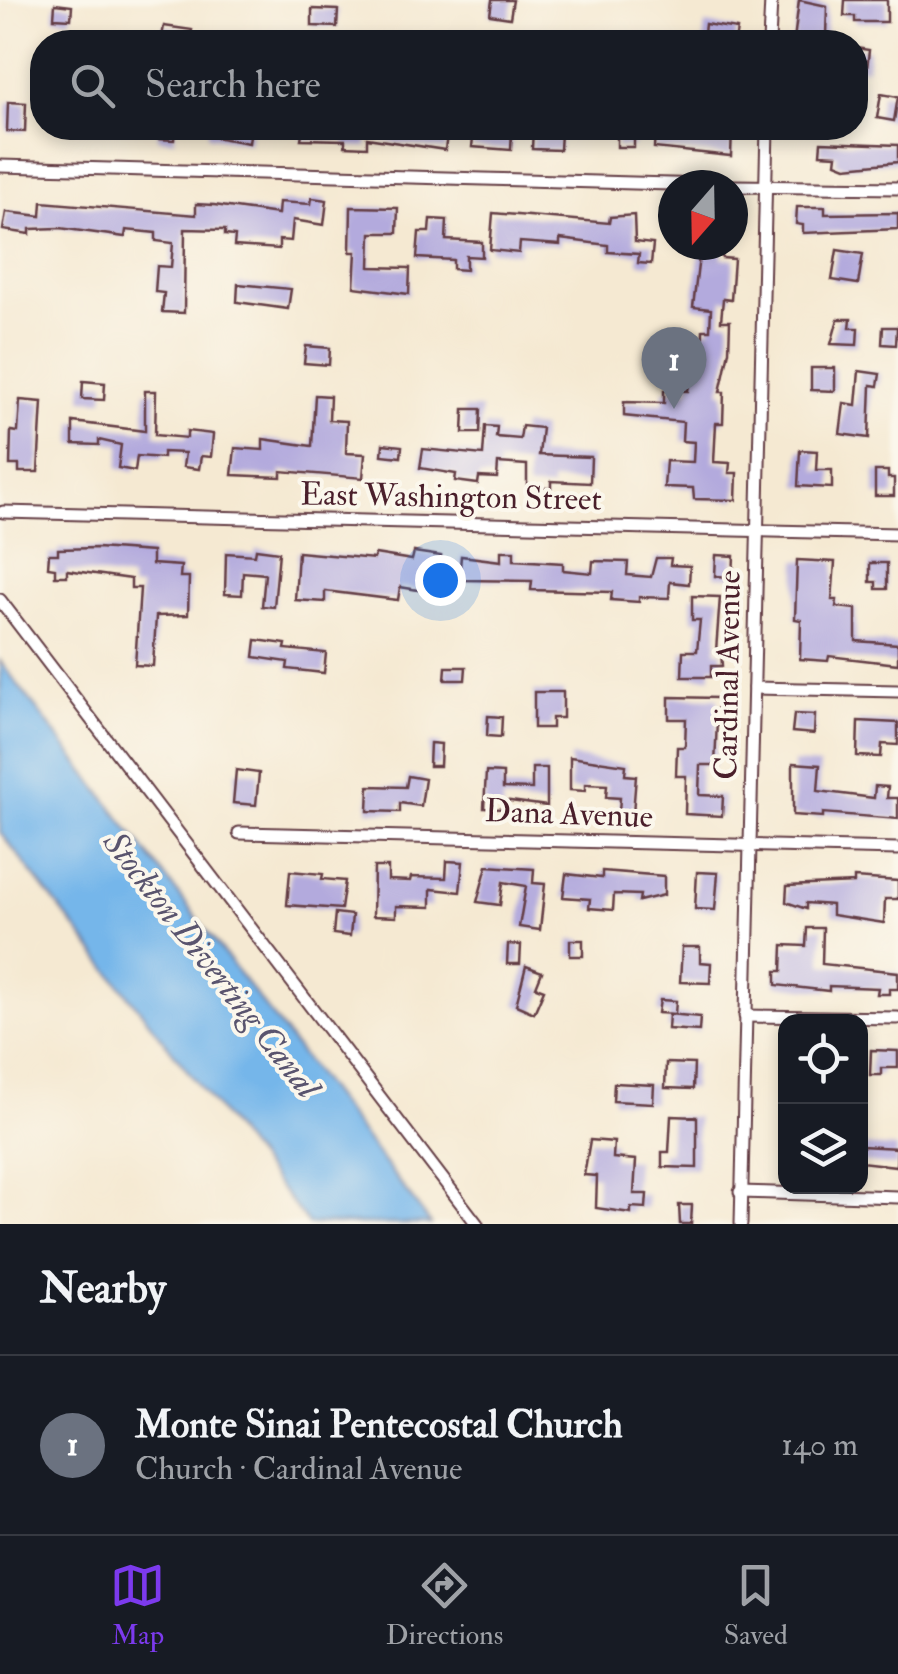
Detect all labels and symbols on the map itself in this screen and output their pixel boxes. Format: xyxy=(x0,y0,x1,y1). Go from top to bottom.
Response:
north arrow xyxy=(658,170,748,260)
pin: 1 xyxy=(642,326,706,409)
street label: East Washington Street xyxy=(300,474,602,520)
your location xyxy=(415,555,466,606)
street label: Cardinal Avenue xyxy=(706,570,750,780)
street label: Dana Avenue xyxy=(484,791,654,837)
water label: Stockton Diverting Canal xyxy=(92,821,331,1109)

